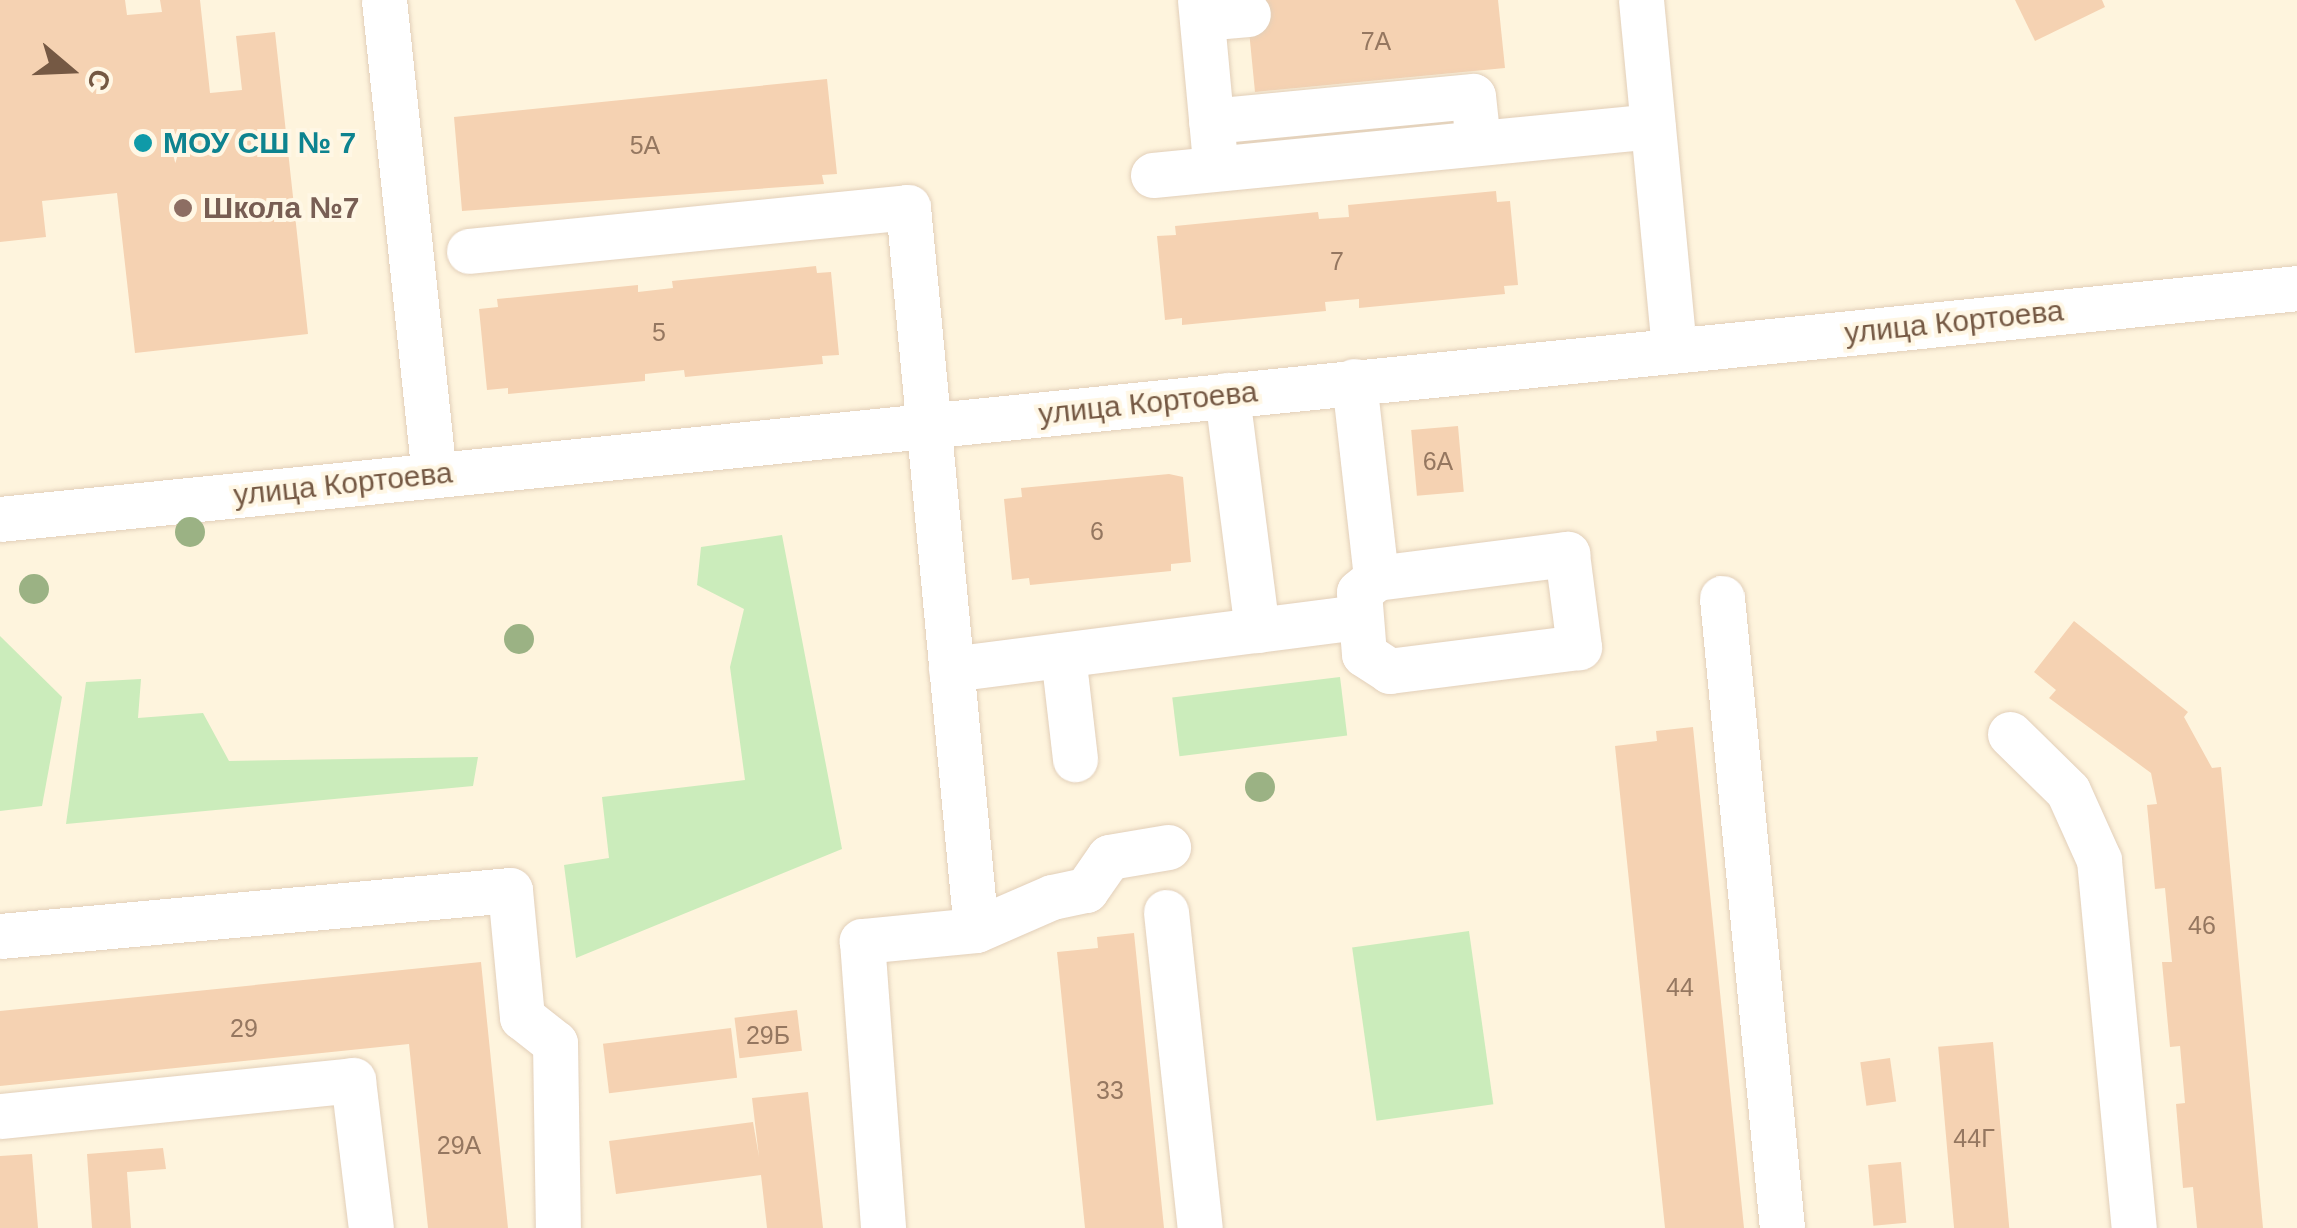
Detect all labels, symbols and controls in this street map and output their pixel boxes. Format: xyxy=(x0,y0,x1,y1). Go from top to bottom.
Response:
north arrow xyxy=(20,20,120,120)
house number: 7А xyxy=(1361,26,1391,56)
text: С xyxy=(81,65,117,95)
place label: МОУ СШ № 7 xyxy=(163,125,356,161)
house number: 5А xyxy=(630,130,660,160)
marker: МОУ СШ № 7 xyxy=(132,132,154,154)
place label: Школа №7 xyxy=(203,190,360,226)
marker: Школа №7 xyxy=(172,197,194,219)
house number: 7 xyxy=(1330,246,1344,276)
street label: улица Кортоева xyxy=(1843,293,2065,351)
house number: 5 xyxy=(652,317,666,347)
street label: улица Кортоева xyxy=(1037,374,1259,432)
house number: 6А xyxy=(1423,446,1453,476)
street label: улица Кортоева xyxy=(232,455,454,513)
house number: 6 xyxy=(1090,516,1104,546)
house number: 46 xyxy=(2188,910,2216,940)
house number: 44 xyxy=(1666,972,1694,1002)
house number: 29 xyxy=(230,1013,258,1043)
house number: 29Б xyxy=(746,1020,790,1050)
house number: 33 xyxy=(1096,1075,1124,1105)
house number: 44Г xyxy=(1953,1123,1995,1153)
house number: 29А xyxy=(437,1130,481,1160)

